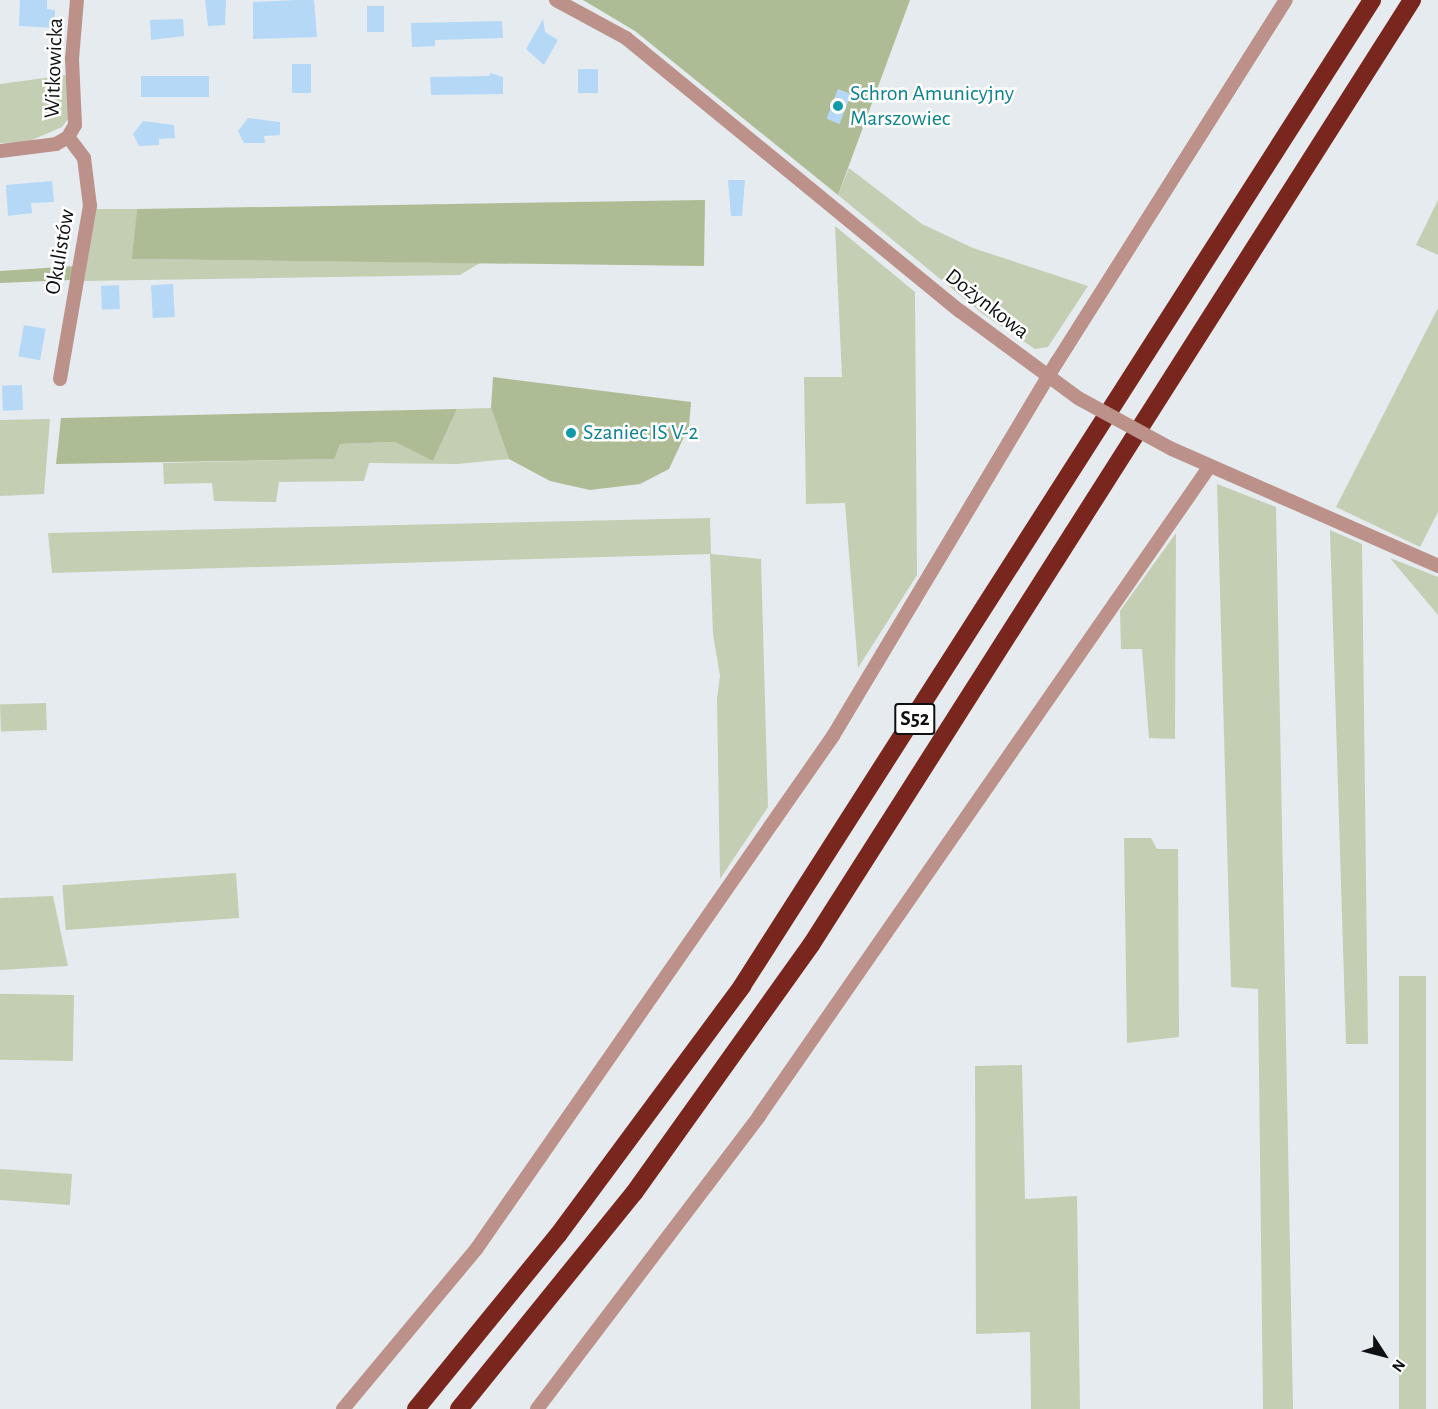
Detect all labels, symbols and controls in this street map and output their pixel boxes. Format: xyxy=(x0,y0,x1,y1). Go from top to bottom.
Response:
street label: Witkowicka xyxy=(39,17,69,119)
place label: Schron Amunicyjny Marszowiec xyxy=(850,80,1014,132)
marker: Schron Amunicyjny Marszowiec xyxy=(831,99,845,113)
street label: Okulistów xyxy=(40,207,80,297)
street label: Dożynkowa xyxy=(940,263,1034,345)
place label: Szaniec IS V-2 xyxy=(583,420,699,446)
marker: Szaniec IS V-2 xyxy=(564,426,578,440)
road number: S52 xyxy=(894,701,936,737)
north arrow xyxy=(1354,1325,1414,1385)
text: N xyxy=(1389,1356,1408,1375)

